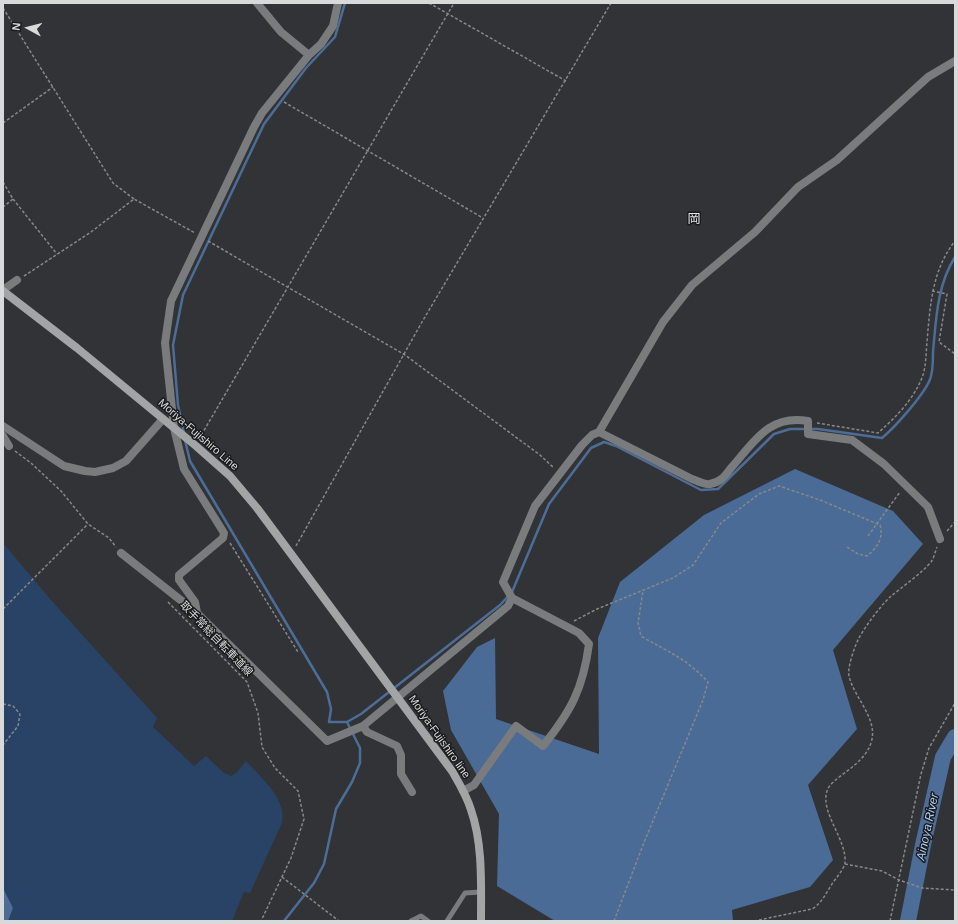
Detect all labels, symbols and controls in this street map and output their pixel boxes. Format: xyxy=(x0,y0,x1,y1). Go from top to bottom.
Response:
north arrow xyxy=(8,8,48,48)
text: N xyxy=(10,22,23,31)
district label: 岡 xyxy=(688,211,700,227)
street label: Moriya-Fujishiro Line xyxy=(155,397,241,473)
street label: 取手常総自転車道線 xyxy=(177,599,255,679)
street label: Moriya-Fujishiro line xyxy=(405,693,473,781)
water label: Ainoya River xyxy=(914,792,942,862)

